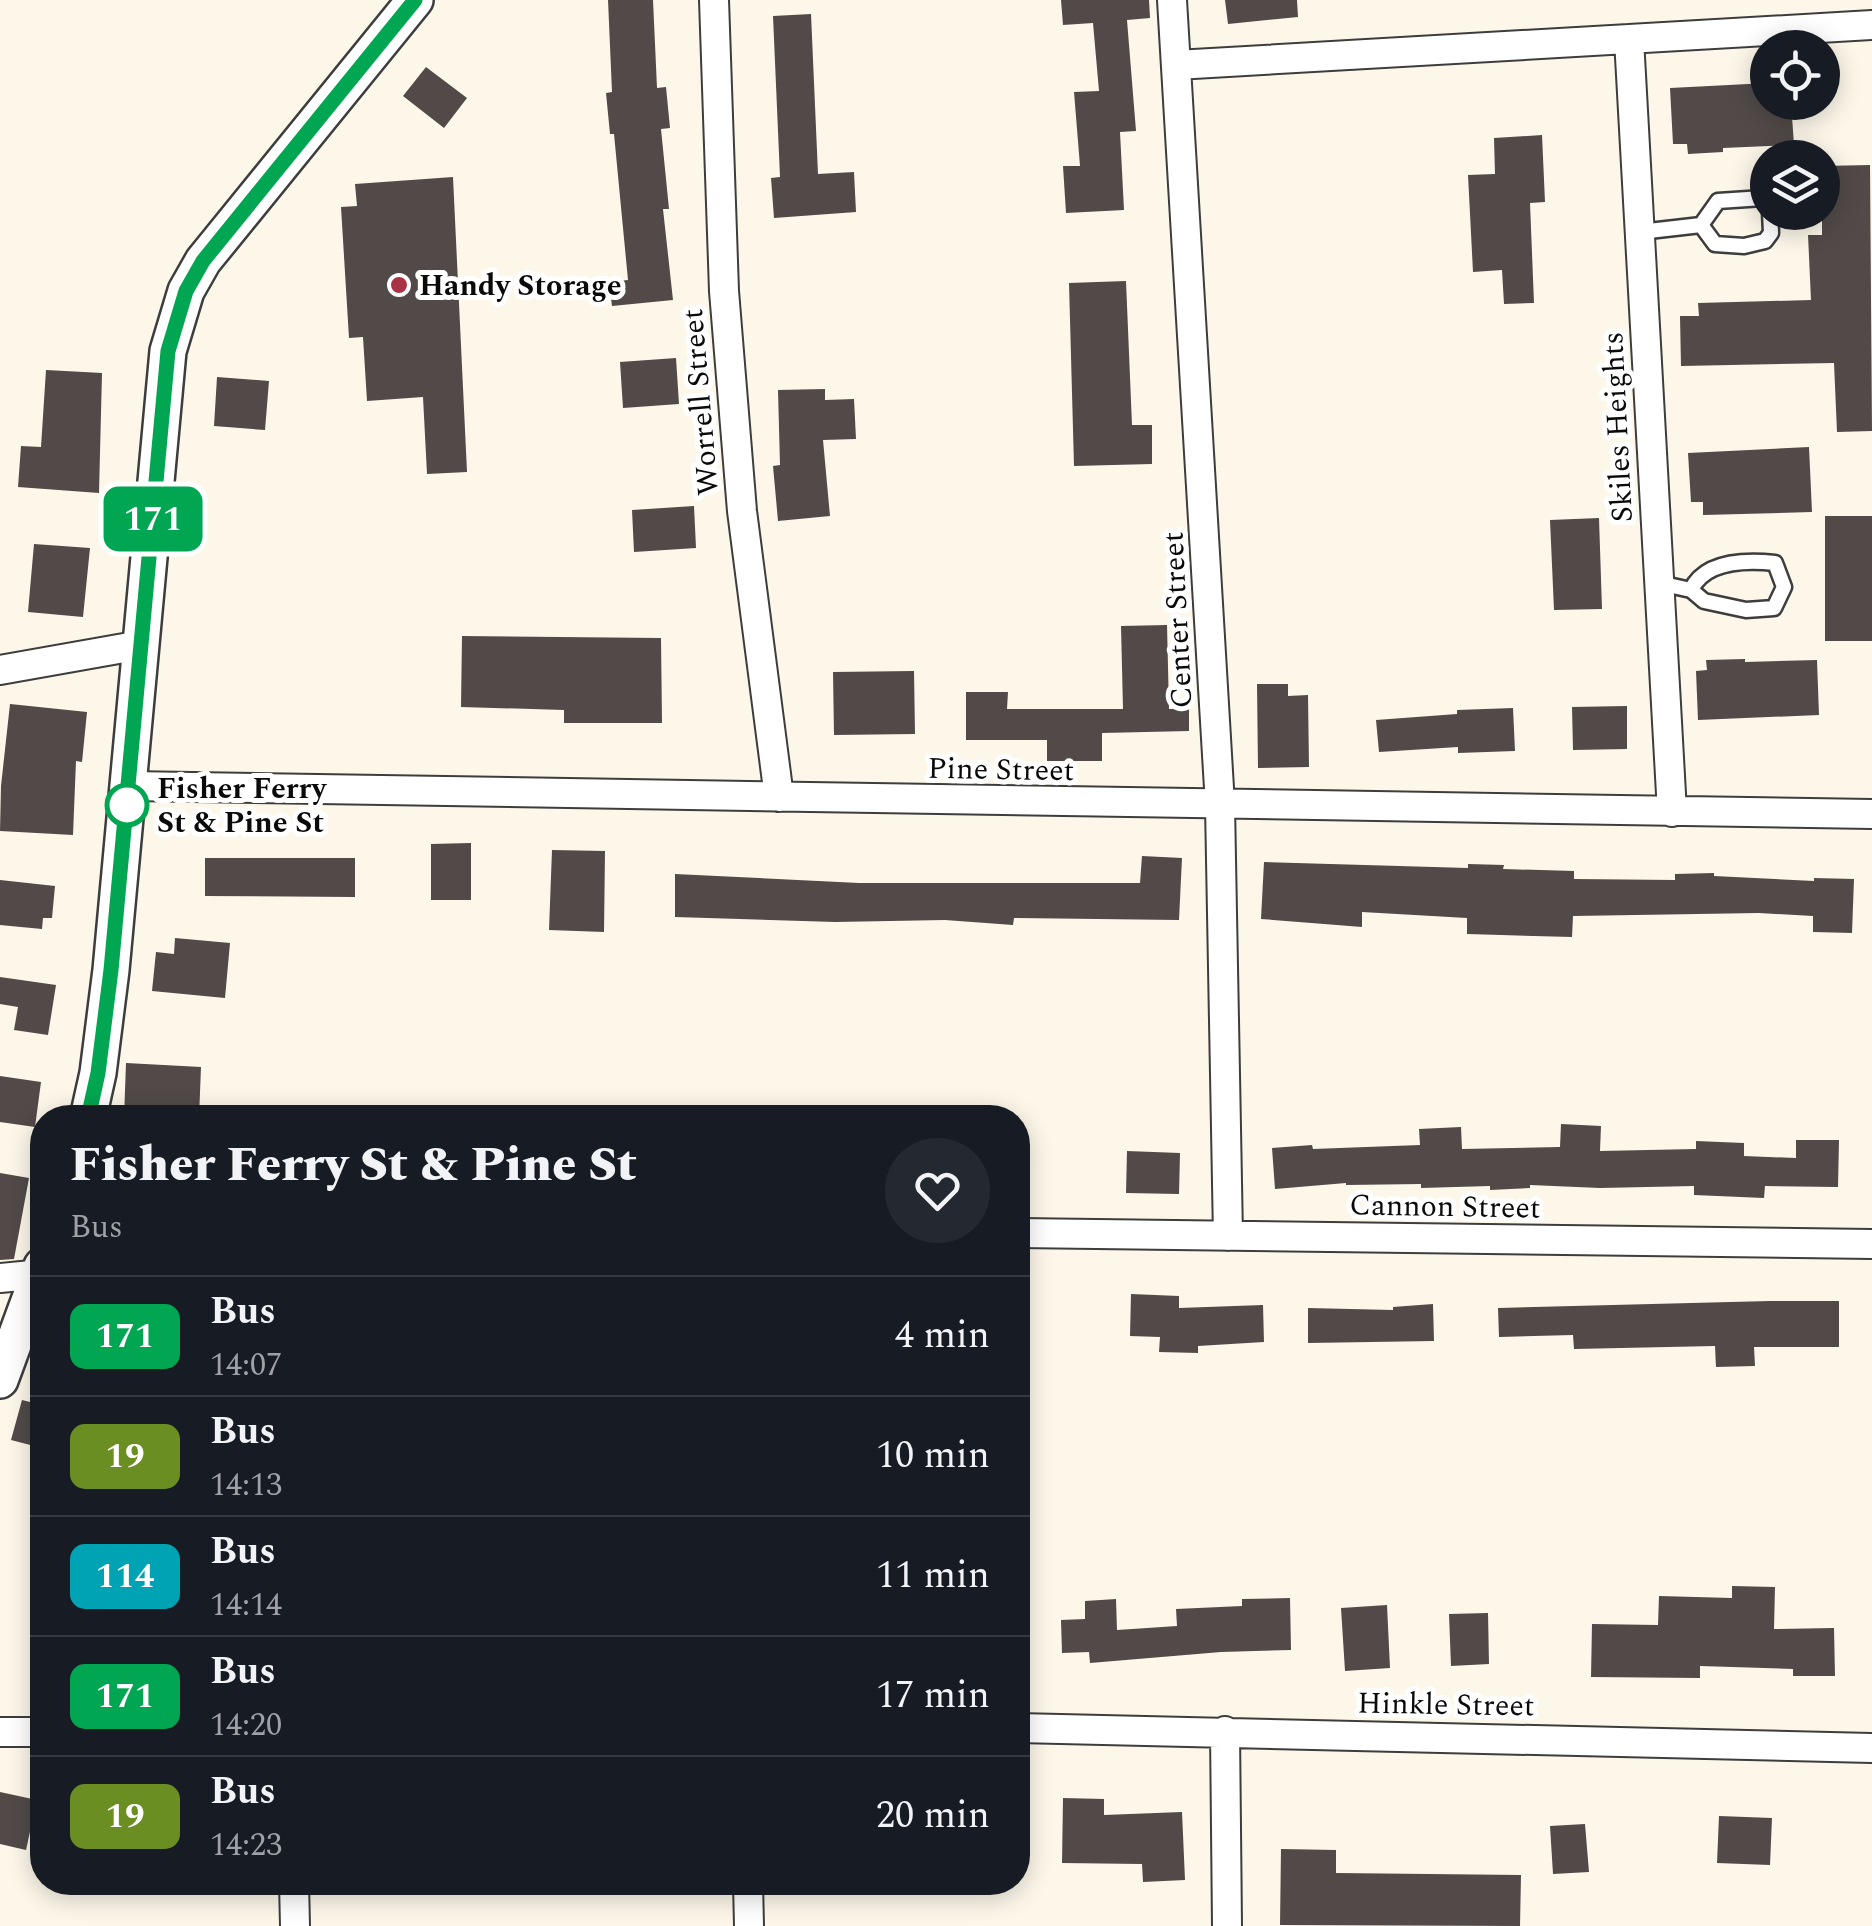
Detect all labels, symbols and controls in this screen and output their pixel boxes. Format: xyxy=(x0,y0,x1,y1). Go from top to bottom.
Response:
map controls xyxy=(1750,30,1840,230)
button: locate xyxy=(1750,30,1840,120)
button: layers xyxy=(1750,140,1840,230)
place label: Handy Storage xyxy=(419,263,622,309)
marker: Handy Storage xyxy=(388,274,410,296)
street label: Worrell Street xyxy=(670,307,732,497)
street label: Skiles Heights xyxy=(1590,331,1646,523)
line badge: 171 xyxy=(96,486,210,552)
text: 171 xyxy=(124,493,182,546)
street label: Center Street xyxy=(1150,530,1206,710)
street label: Pine Street xyxy=(927,746,1075,794)
place label: Fisher Ferry St & Pine St xyxy=(157,766,328,846)
marker: Fisher Ferry St & Pine St xyxy=(106,784,148,826)
text: Fisher Ferry St & Pine St xyxy=(70,1129,637,1202)
button: heart xyxy=(885,1138,990,1243)
street label: Cannon Street xyxy=(1349,1182,1541,1232)
text: Bus xyxy=(70,1203,123,1252)
text: Bus xyxy=(210,1283,276,1341)
text: 4 min xyxy=(895,1307,990,1365)
text: 171 xyxy=(96,1310,154,1363)
text: 14:07 xyxy=(210,1341,282,1390)
text: Bus xyxy=(210,1403,276,1461)
text: 10 min xyxy=(876,1427,990,1485)
text: 19 xyxy=(105,1430,145,1483)
text: 14:13 xyxy=(210,1461,282,1510)
text: Bus xyxy=(210,1523,276,1581)
text: 11 min xyxy=(876,1547,990,1605)
text: 114 xyxy=(96,1550,154,1603)
text: 14:14 xyxy=(210,1581,282,1630)
text: Bus xyxy=(210,1643,276,1701)
text: 17 min xyxy=(876,1667,990,1725)
text: 171 xyxy=(96,1670,154,1723)
street label: Hinkle Street xyxy=(1357,1680,1535,1730)
text: 14:20 xyxy=(210,1701,282,1750)
text: Bus xyxy=(210,1763,276,1821)
text: 20 min xyxy=(876,1787,990,1845)
text: 19 xyxy=(105,1790,145,1843)
text: 14:23 xyxy=(210,1821,282,1870)

